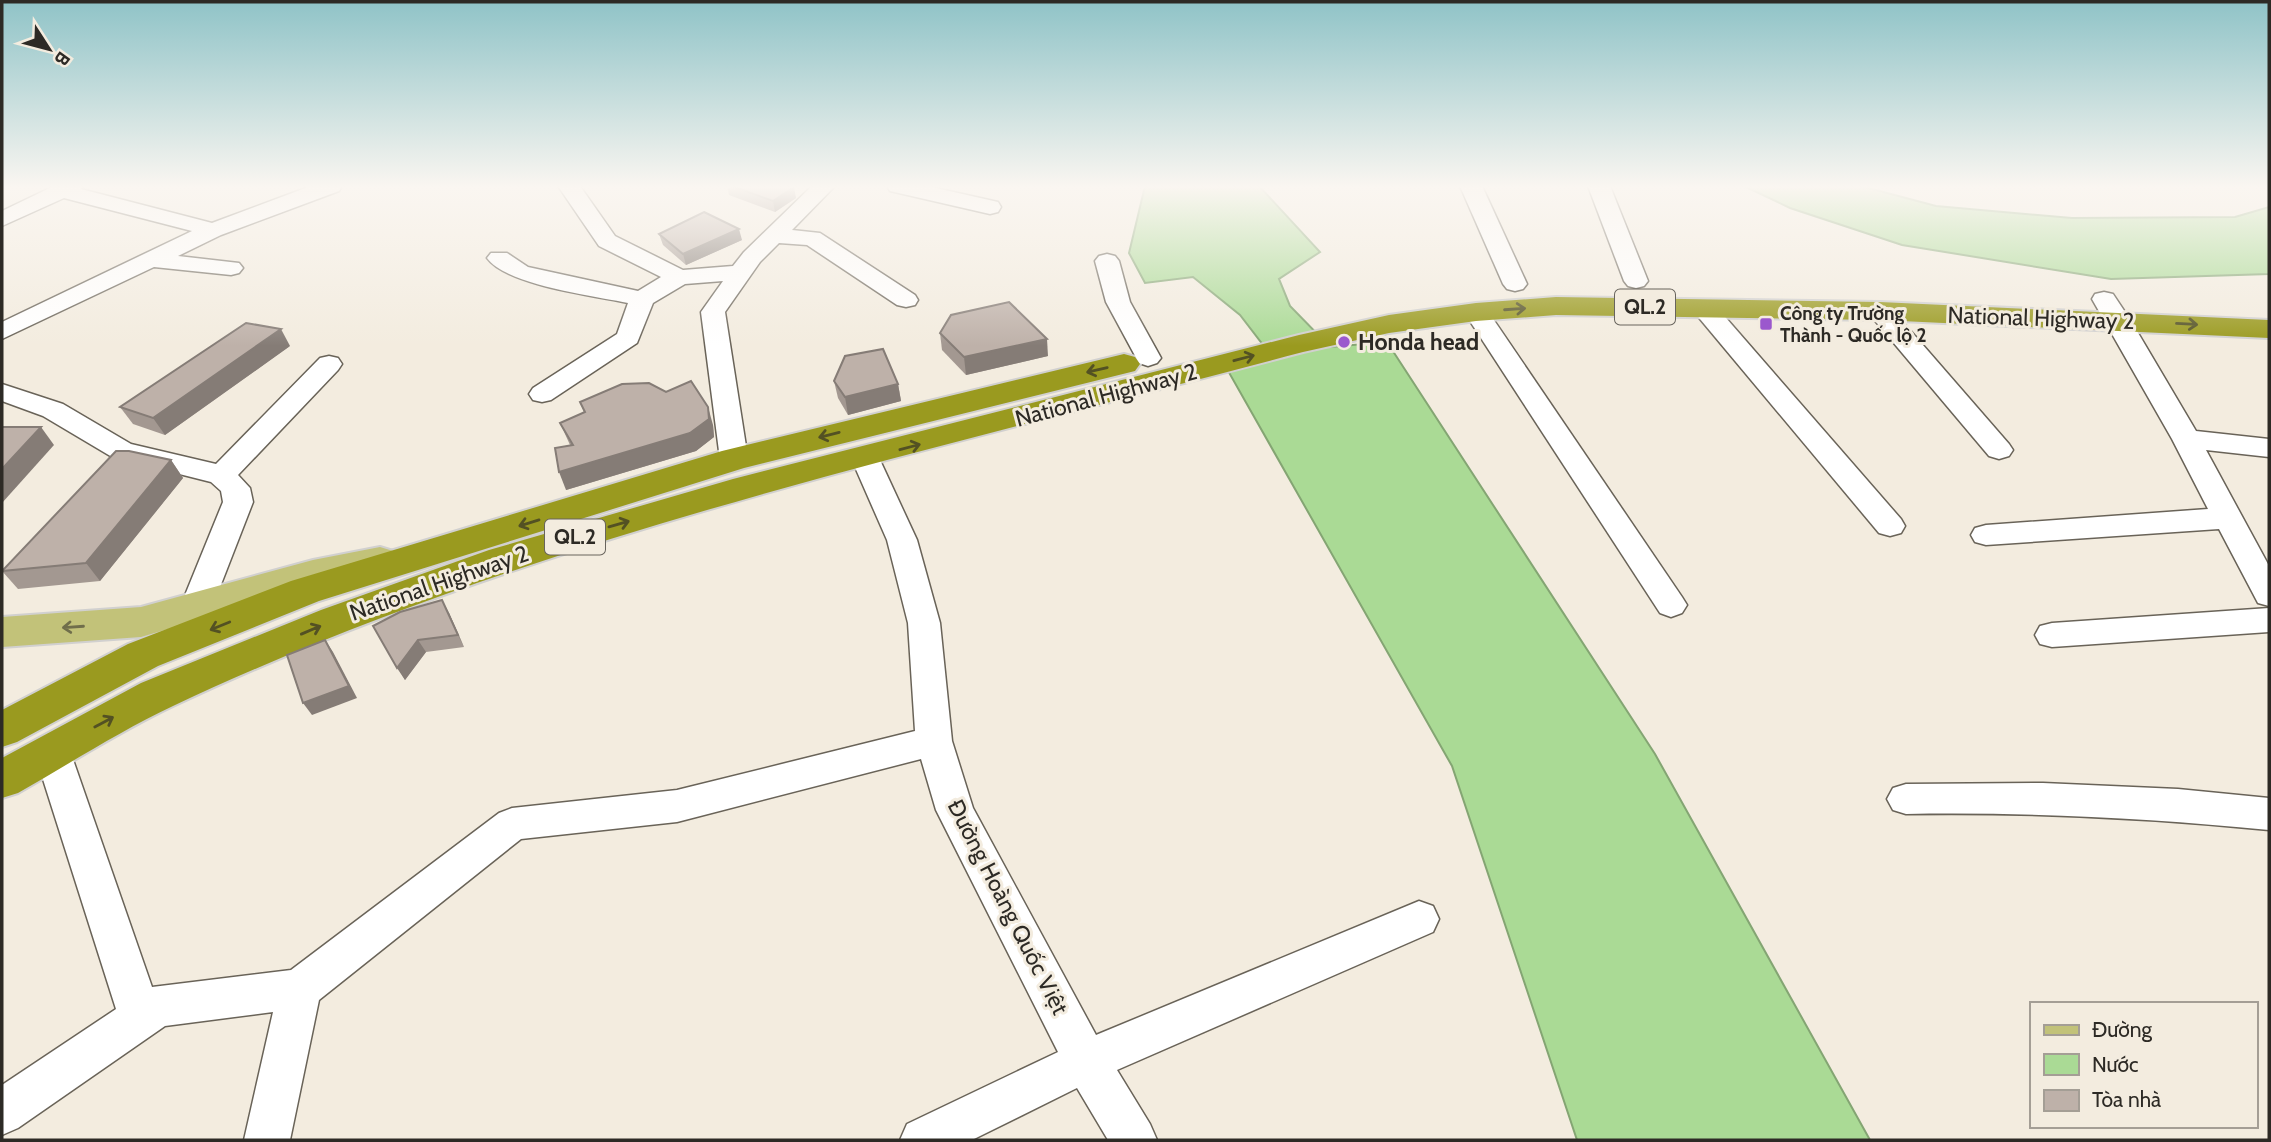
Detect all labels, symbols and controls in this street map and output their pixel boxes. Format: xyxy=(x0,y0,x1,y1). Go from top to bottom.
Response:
north arrow xyxy=(14,14,84,84)
text: B xyxy=(49,47,75,70)
road number: QL.2 xyxy=(1615,290,1675,324)
street label: National Highway 2 xyxy=(1947,301,2135,335)
one-way arrow xyxy=(1503,302,1526,315)
place label: Công ty Trường Thành - Quốc lộ 2 xyxy=(1780,302,1926,347)
marker: Công ty Trường Thành - Quốc lộ 2 xyxy=(1758,316,1774,332)
one-way arrow xyxy=(2176,318,2199,331)
place label: Honda head xyxy=(1358,328,1479,356)
marker: Honda head xyxy=(1336,334,1352,350)
one-way arrow xyxy=(1232,351,1254,364)
street label: National Highway 2 xyxy=(1012,357,1200,433)
one-way arrow xyxy=(1086,364,1109,377)
one-way arrow xyxy=(818,429,841,442)
one-way arrow xyxy=(899,439,921,452)
one-way arrow xyxy=(608,517,630,530)
one-way arrow xyxy=(518,518,540,530)
road number: QL.2 xyxy=(545,520,605,554)
street label: National Highway 2 xyxy=(346,539,532,627)
one-way arrow xyxy=(210,620,231,633)
one-way arrow xyxy=(62,621,85,634)
one-way arrow xyxy=(300,622,322,635)
one-way arrow xyxy=(93,715,114,728)
street label: Đường Hoàng Quốc Việt xyxy=(942,795,1074,1019)
legend xyxy=(2030,1002,2257,1128)
text: Đường xyxy=(2092,1017,2153,1042)
text: Nước xyxy=(2092,1052,2139,1077)
text: Tòa nhà xyxy=(2092,1087,2161,1112)

